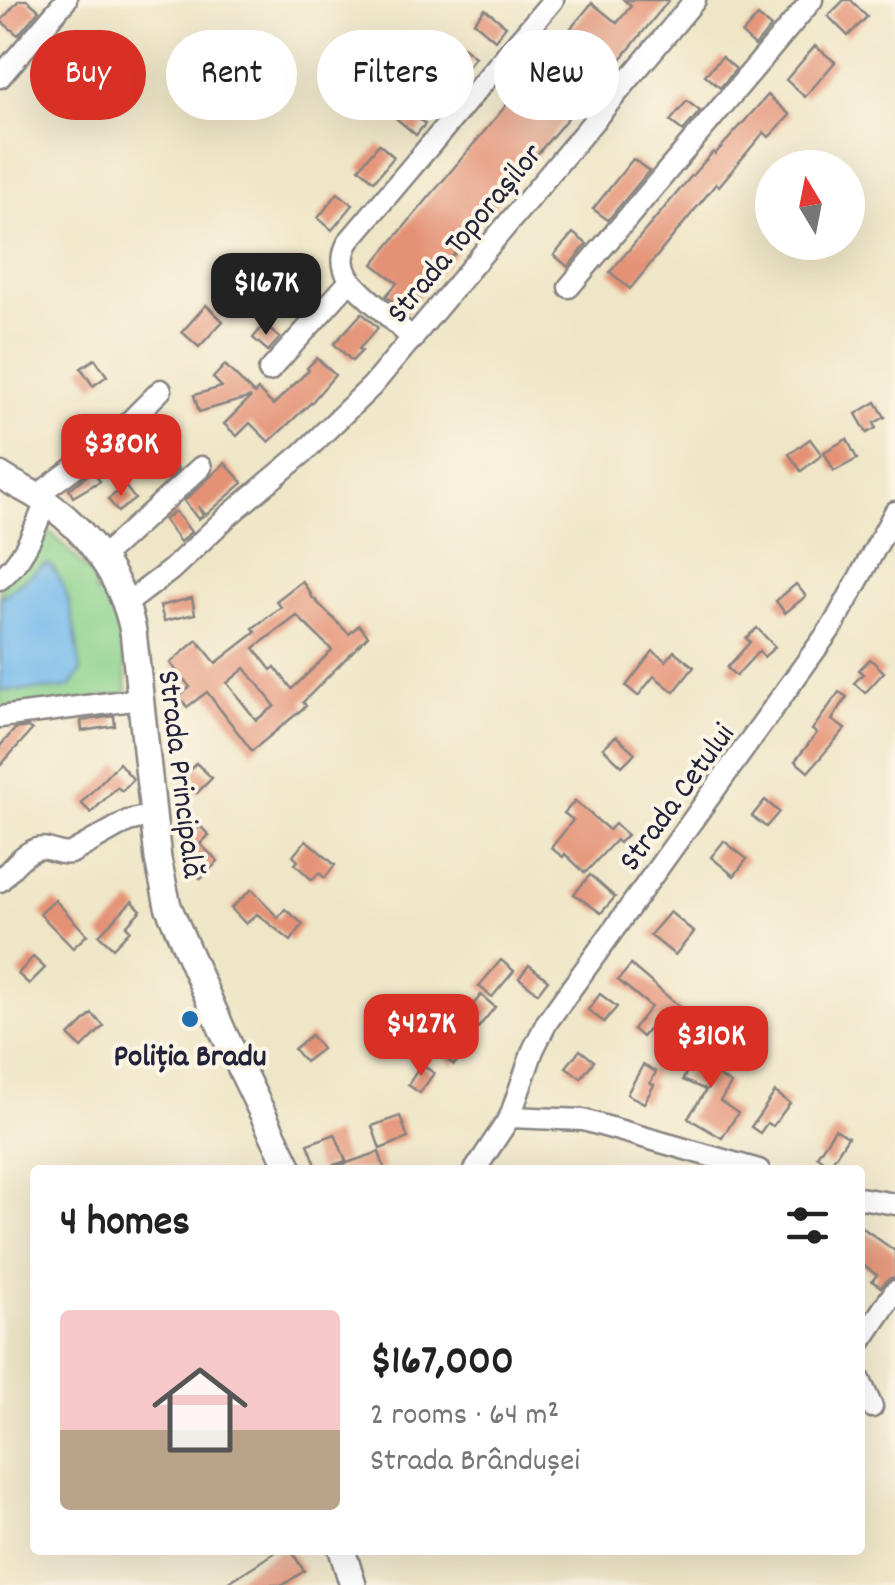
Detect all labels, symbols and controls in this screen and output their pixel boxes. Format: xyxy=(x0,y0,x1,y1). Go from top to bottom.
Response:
chip: Buy xyxy=(30,30,146,120)
chip: Rent xyxy=(166,30,297,120)
chip: Filters xyxy=(317,30,474,120)
chip: New xyxy=(494,30,619,120)
street label: Strada Toporașilor xyxy=(377,135,556,336)
north arrow xyxy=(755,150,865,260)
map controls xyxy=(755,150,865,260)
pin: $167K xyxy=(196,253,336,338)
text: $167K xyxy=(233,262,299,308)
pin: $380K xyxy=(51,414,191,499)
text: $380K xyxy=(83,423,159,469)
street label: Strada Principală xyxy=(142,668,214,881)
street label: Strada Cetului xyxy=(610,715,749,882)
pin: $427K xyxy=(351,994,491,1079)
text: $427K xyxy=(386,1003,456,1049)
pin: $310K xyxy=(641,1006,781,1091)
marker: Poliția Bradu xyxy=(179,1008,201,1030)
text: $310K xyxy=(676,1015,746,1061)
place label: Poliția Bradu xyxy=(113,1036,267,1082)
text: 4 homes xyxy=(60,1195,190,1255)
icon: filters xyxy=(780,1198,835,1253)
text: $167,000 xyxy=(370,1334,514,1394)
icon: home xyxy=(140,1350,260,1470)
text: 2 rooms · 64 m² xyxy=(370,1394,559,1440)
text: Strada Brândușei xyxy=(370,1440,580,1486)

